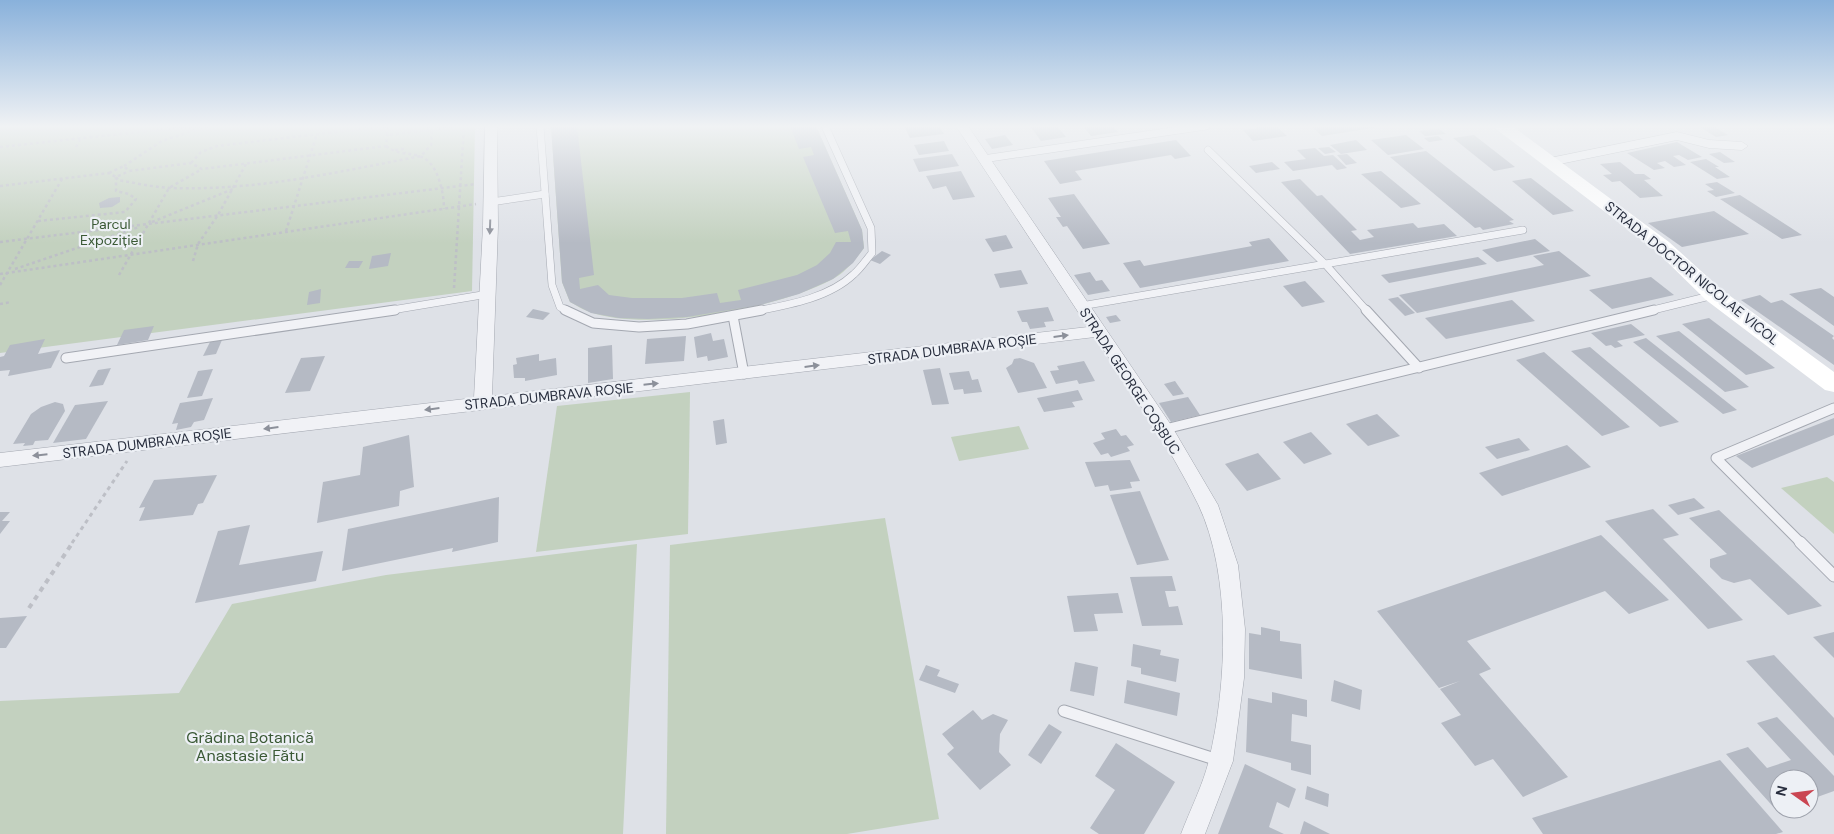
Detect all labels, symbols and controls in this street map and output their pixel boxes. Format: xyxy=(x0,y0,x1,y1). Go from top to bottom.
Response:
street label: STRADA DOCTOR NICOLAE VICOL xyxy=(1601,197,1783,349)
park label: Parcul Expoziției xyxy=(80,215,142,249)
one-way arrow xyxy=(486,219,494,235)
street label: STRADA GEORGE COȘBUC xyxy=(1076,304,1184,458)
street label: STRADA DUMBRAVA ROȘIE xyxy=(867,330,1038,368)
one-way arrow xyxy=(1053,332,1069,340)
one-way arrow xyxy=(805,361,821,369)
street label: STRADA DUMBRAVA ROȘIE xyxy=(463,378,635,414)
one-way arrow xyxy=(643,380,659,388)
one-way arrow xyxy=(424,405,440,413)
street label: STRADA DUMBRAVA ROȘIE xyxy=(62,424,233,462)
one-way arrow xyxy=(263,424,279,432)
one-way arrow xyxy=(32,451,48,459)
park label: Grădina Botanică Anastasie Fătu xyxy=(186,727,314,766)
north arrow xyxy=(1769,769,1819,819)
text: N xyxy=(1771,784,1791,798)

